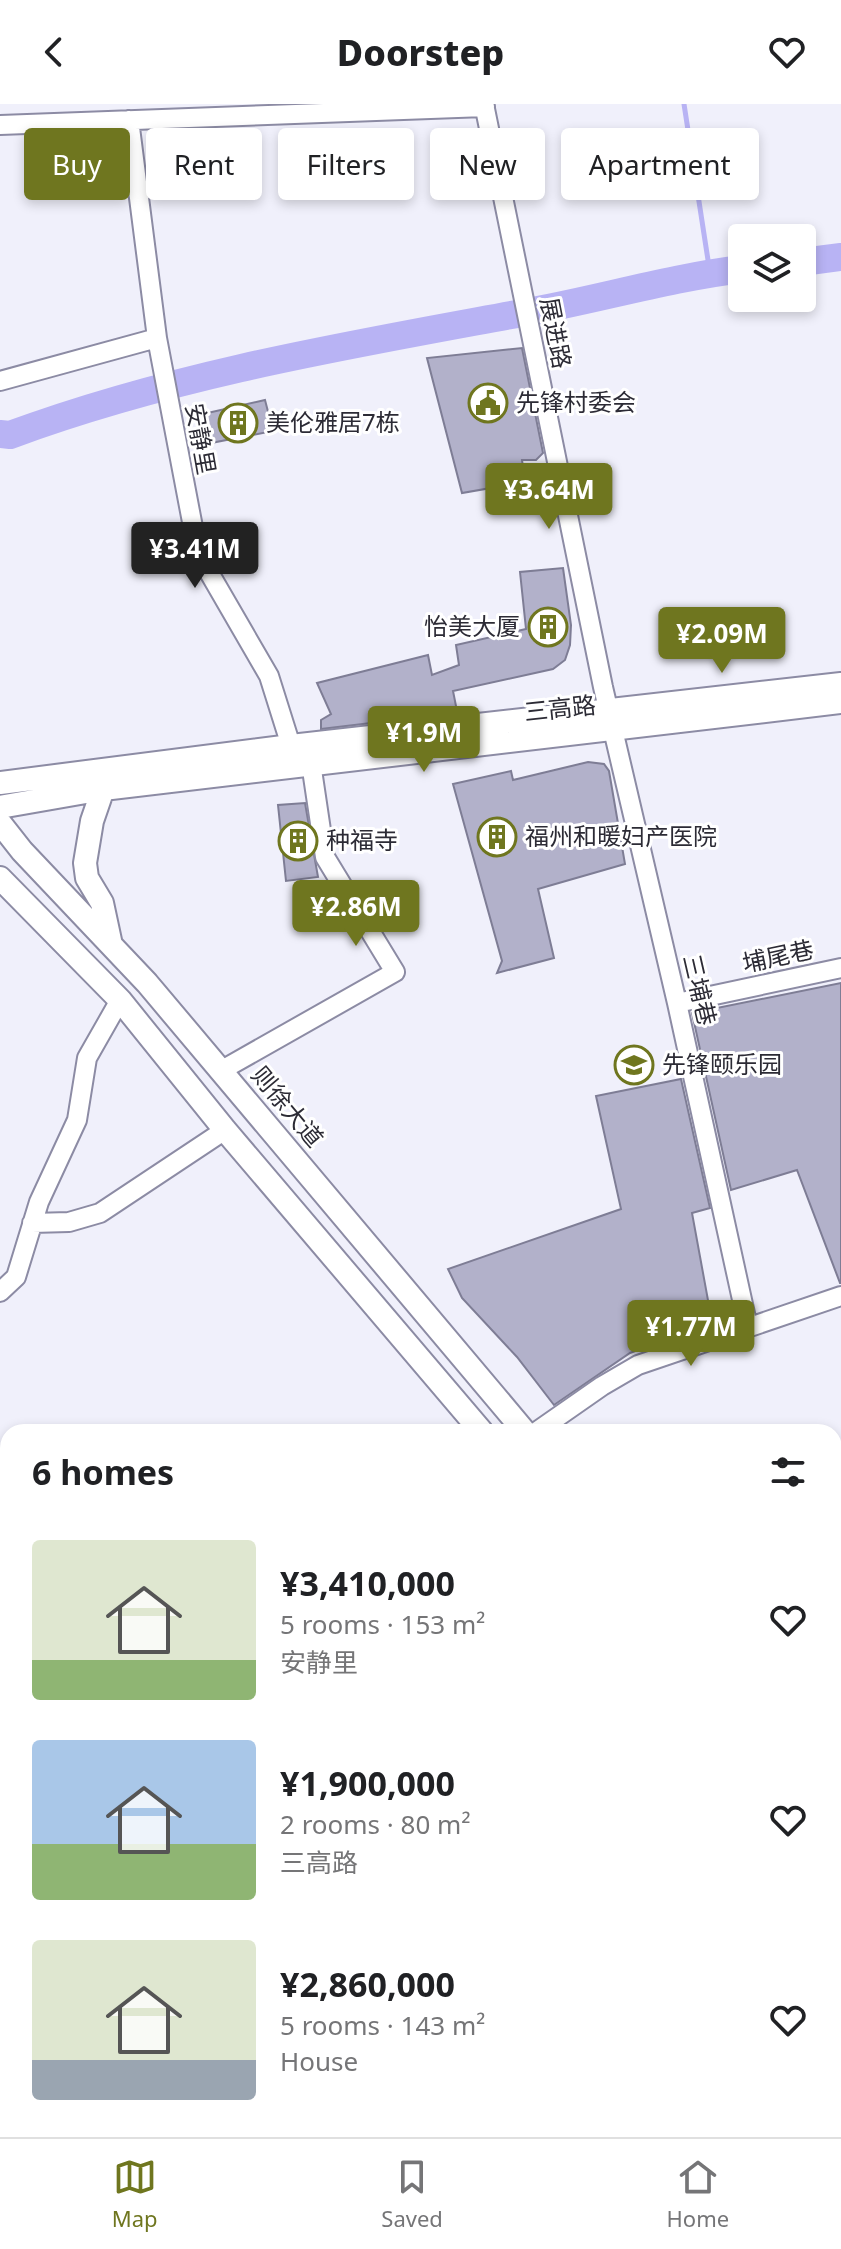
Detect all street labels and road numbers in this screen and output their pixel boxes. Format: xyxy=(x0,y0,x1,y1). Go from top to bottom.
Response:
street label: 展进路 xyxy=(533,294,580,371)
street label: 安静里 xyxy=(179,400,224,477)
street label: 三高路 xyxy=(522,687,597,728)
street label: 埔尾巷 xyxy=(739,932,816,979)
street label: 三埔巷 xyxy=(676,951,725,1028)
street label: 则徐大道 xyxy=(245,1059,332,1153)

